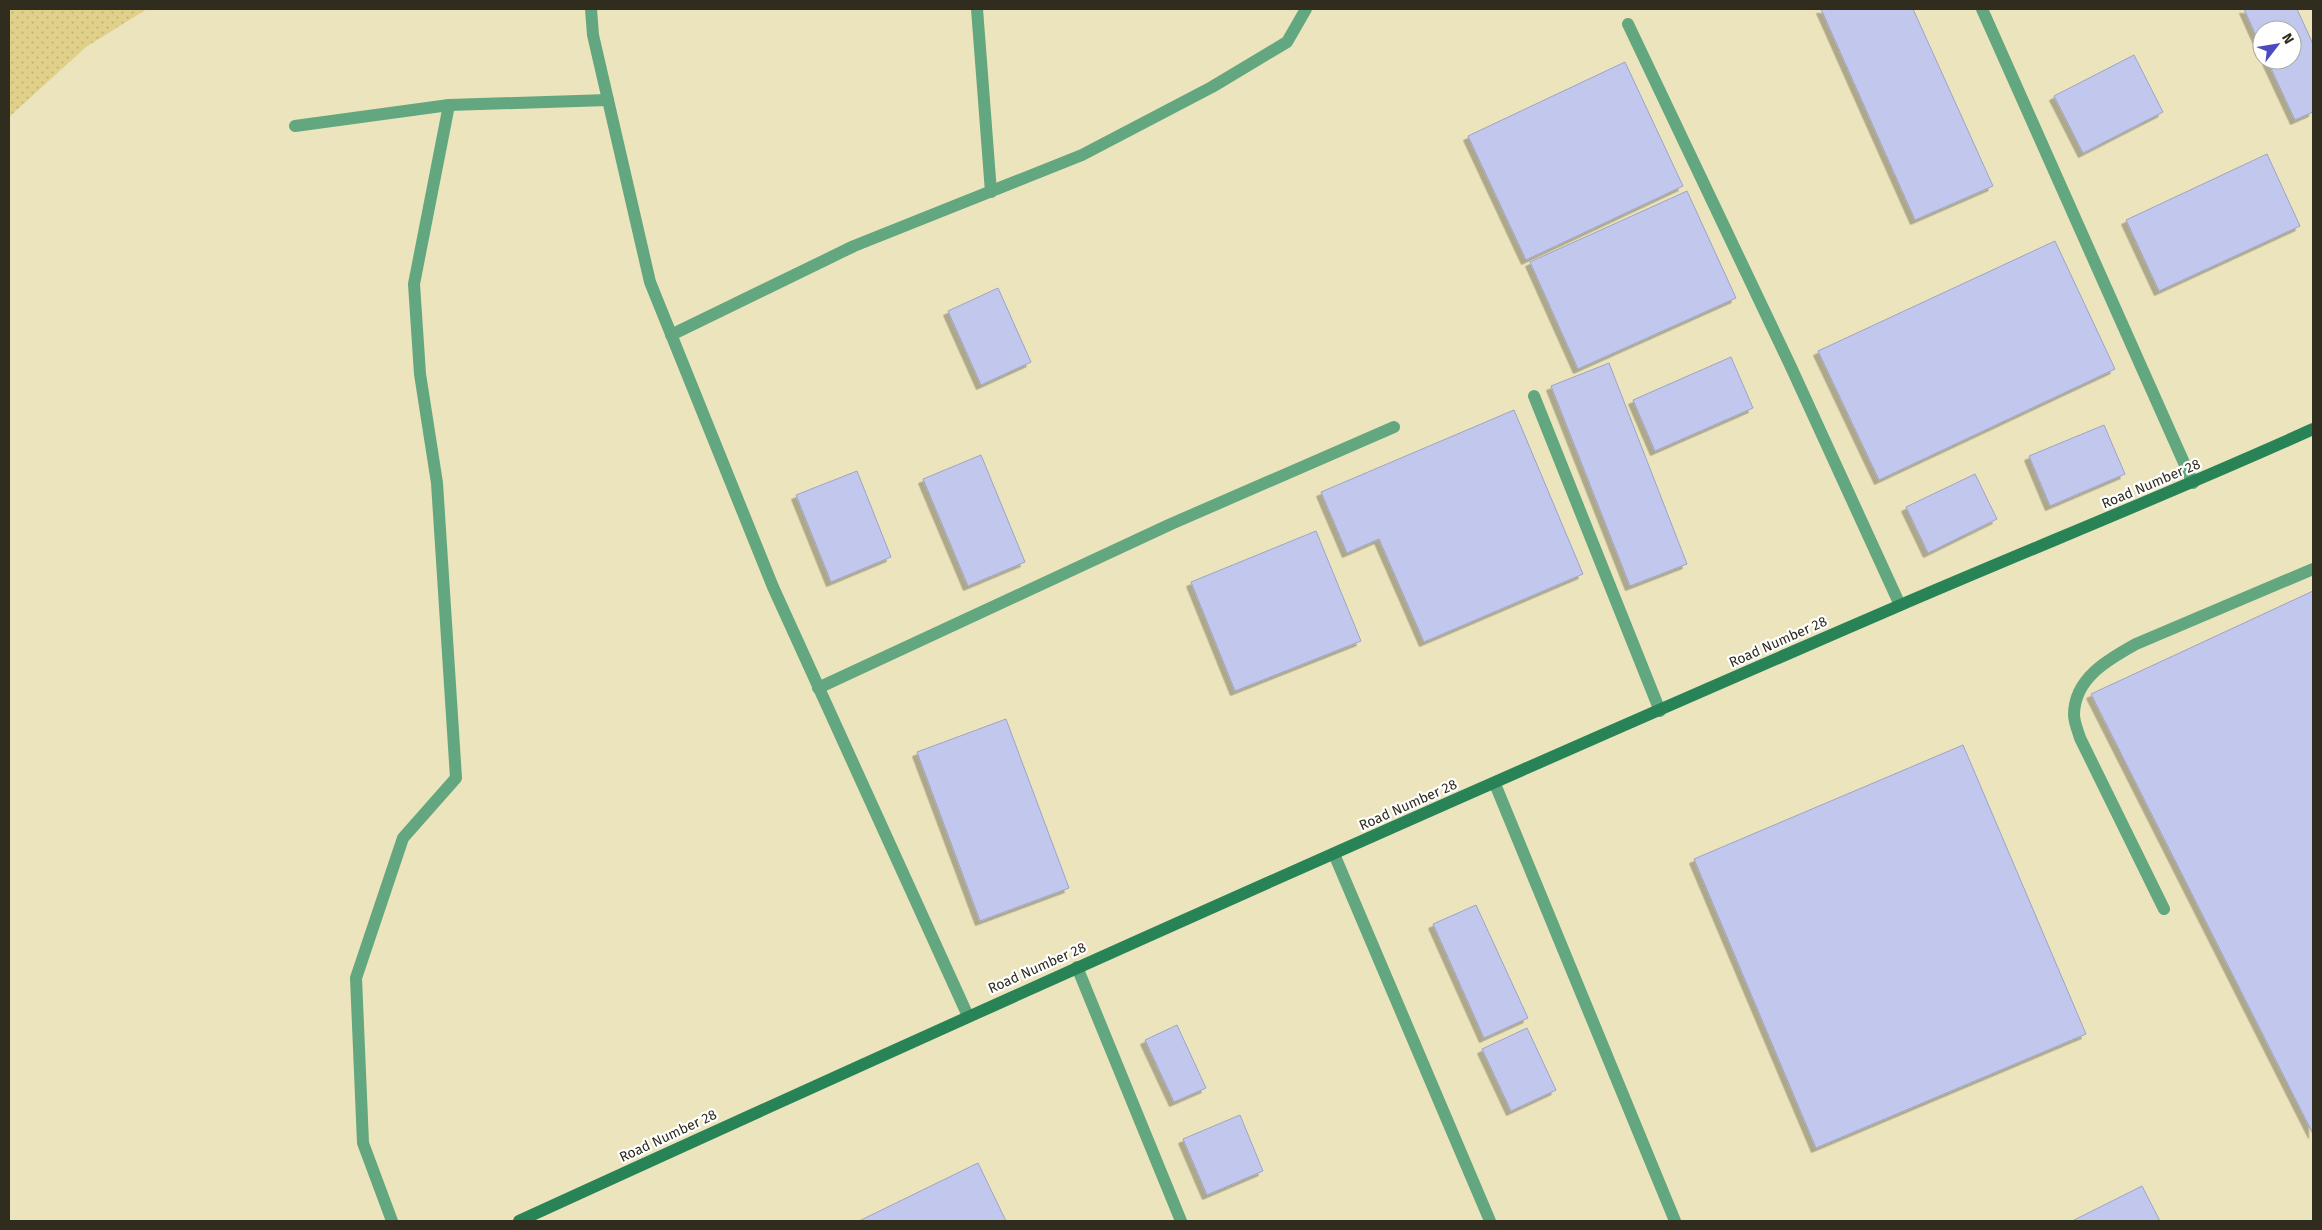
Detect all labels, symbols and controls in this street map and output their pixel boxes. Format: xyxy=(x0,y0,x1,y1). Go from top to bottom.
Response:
north arrow xyxy=(2252,20,2302,70)
text: N xyxy=(2278,30,2297,47)
street label: Road Number 28 xyxy=(2099,455,2203,512)
street label: Road Number 28 xyxy=(1726,613,1830,671)
street label: Road Number 28 xyxy=(1356,776,1460,834)
street label: Road Number 28 xyxy=(985,939,1089,997)
street label: Road Number 28 xyxy=(617,1106,720,1166)

